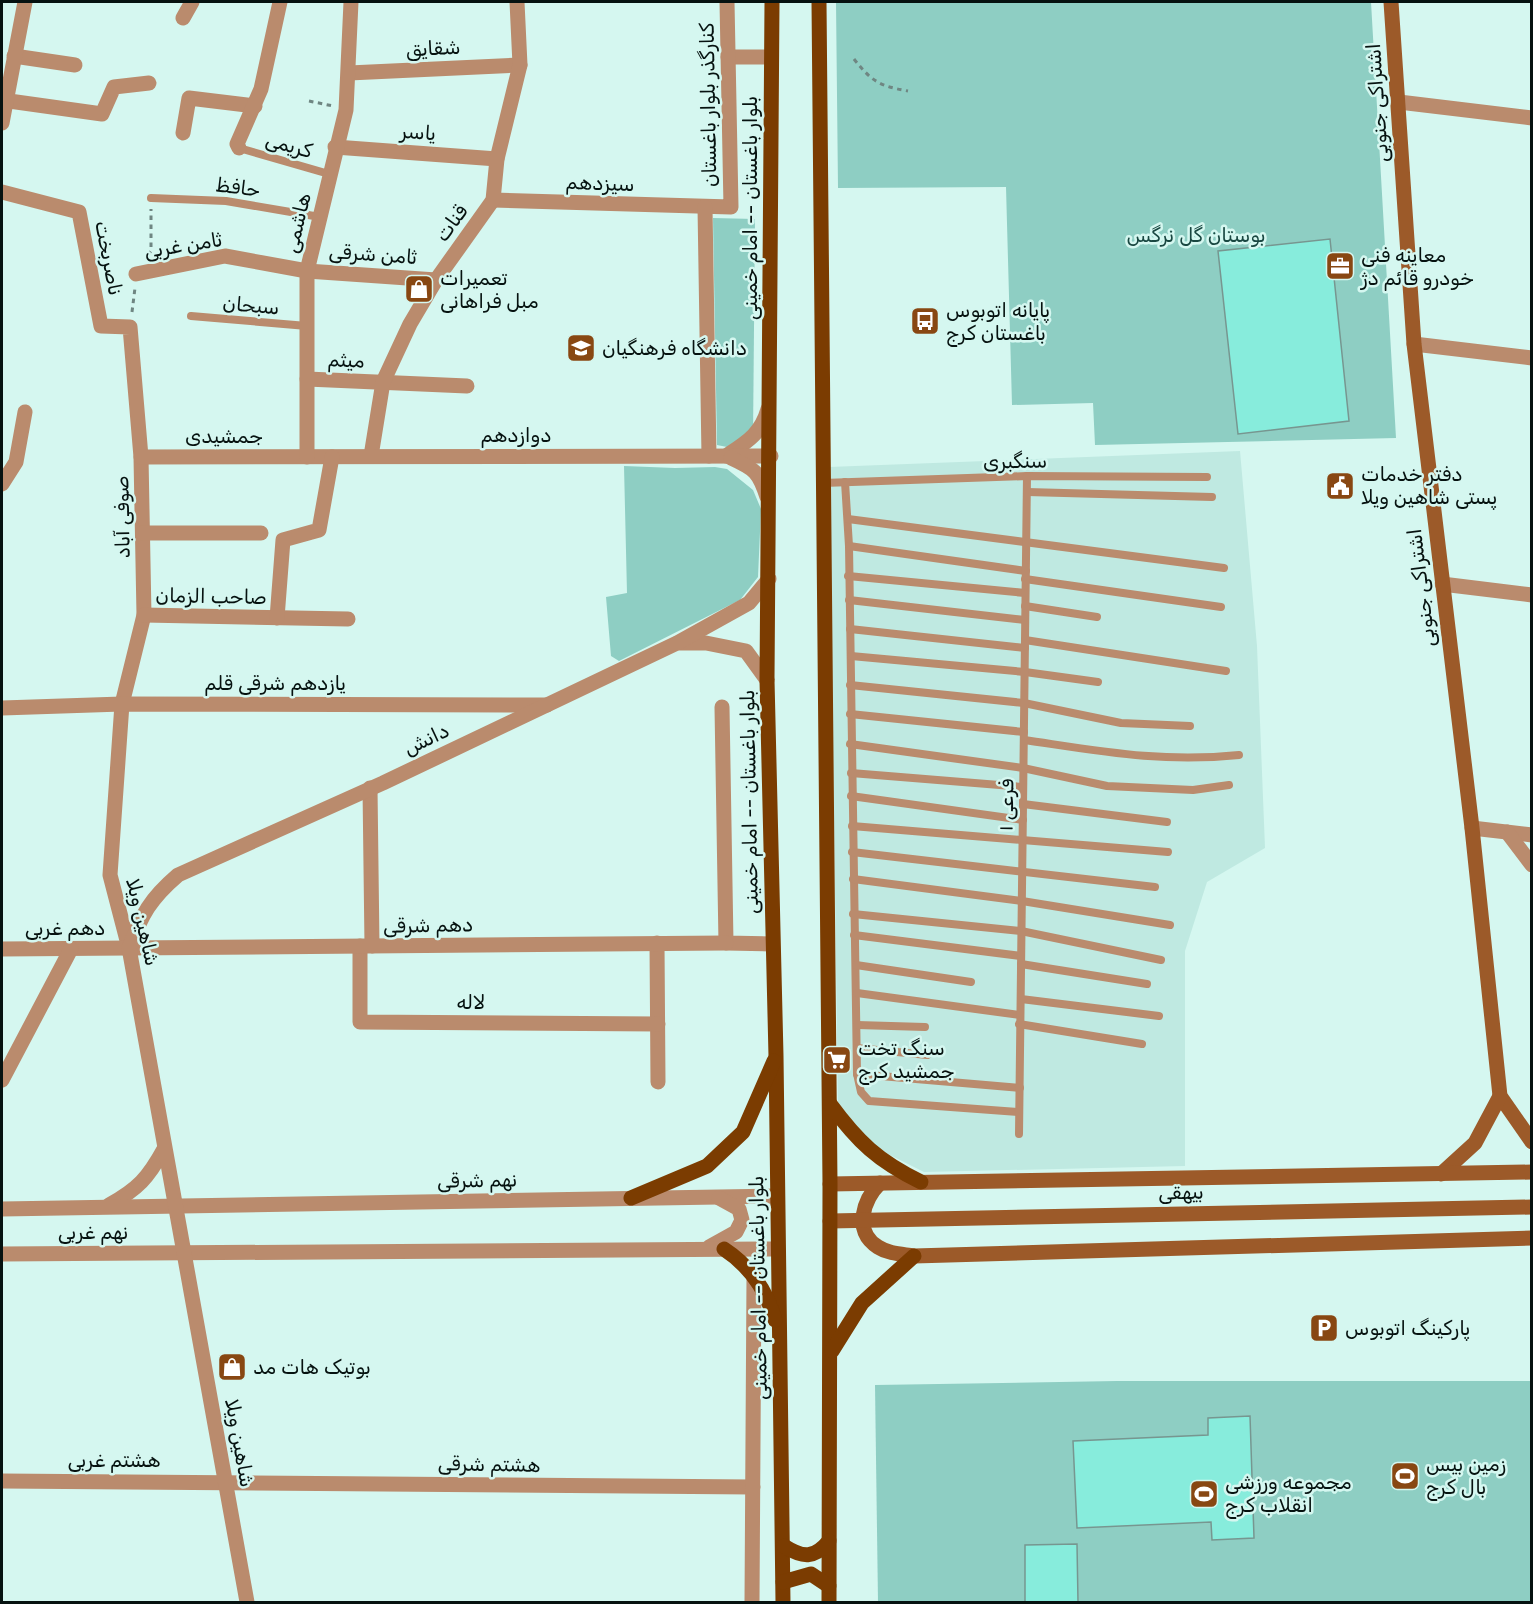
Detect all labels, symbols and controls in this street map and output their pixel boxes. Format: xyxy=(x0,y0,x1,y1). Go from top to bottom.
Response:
street label: کنارگذر بلوار باغستان xyxy=(695,23,721,187)
street label: شقایق xyxy=(405,35,461,61)
street label: اشتراکی جنوبی xyxy=(1361,43,1393,163)
street label: بلوار باغستان -- امام خمینی xyxy=(738,96,764,320)
street label: یاسر xyxy=(398,119,437,145)
street label: کریمی xyxy=(263,127,315,163)
street label: سیزدهم xyxy=(565,170,635,197)
street label: حافظ xyxy=(214,172,262,202)
street label: هاشمی xyxy=(278,191,316,255)
street label: قنات xyxy=(430,200,472,246)
street label: ناصربخت xyxy=(90,219,128,297)
park label: بوستان گل نرگس xyxy=(1126,223,1266,247)
street label: ثامن غربی xyxy=(142,227,224,263)
street label: ثامن شرقی xyxy=(328,239,418,269)
place label: معاینه فنی خودرو قائم دژ xyxy=(1360,243,1474,291)
office icon: معاینه فنی خودرو قائم دژ xyxy=(1324,250,1356,282)
place label: تعمیرات مبل فراهانی xyxy=(440,266,539,313)
shop icon: تعمیرات مبل فراهانی xyxy=(403,273,435,305)
street label: سبحان xyxy=(222,291,280,319)
place label: پایانه اتوبوس باغستان کرج xyxy=(946,298,1050,347)
bus stop icon: پایانه اتوبوس باغستان کرج xyxy=(909,305,941,337)
school or university icon: دانشگاه فرهنگیان xyxy=(565,332,597,364)
place label: دانشگاه فرهنگیان xyxy=(602,336,747,360)
street label: میثم xyxy=(327,347,365,374)
street label: دوازدهم xyxy=(481,423,551,448)
street label: جمشیدی xyxy=(185,424,263,448)
street label: سنگبری xyxy=(983,448,1047,474)
place label: دفتر خدمات پستی شاهین ویلا xyxy=(1361,462,1497,511)
public building icon: دفتر خدمات پستی شاهین ویلا xyxy=(1324,470,1356,502)
street label: صوفی آباد xyxy=(109,475,135,559)
street label: اشتراکی جنوبی xyxy=(1402,527,1440,649)
street label: صاحب الزمان xyxy=(155,583,267,609)
street label: یازدهم شرقی قلم xyxy=(204,671,346,696)
street label: بلوار باغستان -- امام خمینی xyxy=(735,690,765,914)
street label: دانش xyxy=(399,718,453,760)
street label: ۱ فرعی xyxy=(994,778,1018,832)
street label: شاهین ویلا xyxy=(121,876,165,968)
street label: دهم شرقی xyxy=(383,912,473,939)
street label: دهم غربی xyxy=(25,916,105,941)
street label: لاله xyxy=(457,990,485,1014)
place label: سنگ تخت جمشید کرج xyxy=(858,1036,954,1085)
supermarket icon: سنگ تخت جمشید کرج xyxy=(821,1044,853,1076)
street label: نهم شرقی xyxy=(437,1167,517,1194)
street label: بلوار باغستان -- امام خمینی xyxy=(744,1176,774,1400)
street label: بیهقی xyxy=(1158,1180,1204,1204)
street label: نهم غربی xyxy=(58,1220,128,1245)
parking icon: پارکینگ اتوبوس xyxy=(1308,1312,1340,1344)
place label: پارکینگ اتوبوس xyxy=(1345,1316,1470,1342)
shop icon: بوتیک هات مد xyxy=(216,1351,248,1383)
place label: بوتیک هات مد xyxy=(253,1355,371,1379)
street label: شاهین ویلا xyxy=(220,1397,260,1489)
street label: هشتم غربی xyxy=(68,1448,160,1473)
street label: هشتم شرقی xyxy=(437,1451,541,1478)
place label: زمین بیس بال کرج xyxy=(1426,1452,1506,1501)
sports icon: زمین بیس بال کرج xyxy=(1389,1460,1421,1492)
place label: مجموعه ورزشی انقلاب کرج xyxy=(1225,1470,1352,1519)
sports icon: مجموعه ورزشی انقلاب کرج xyxy=(1188,1478,1220,1510)

